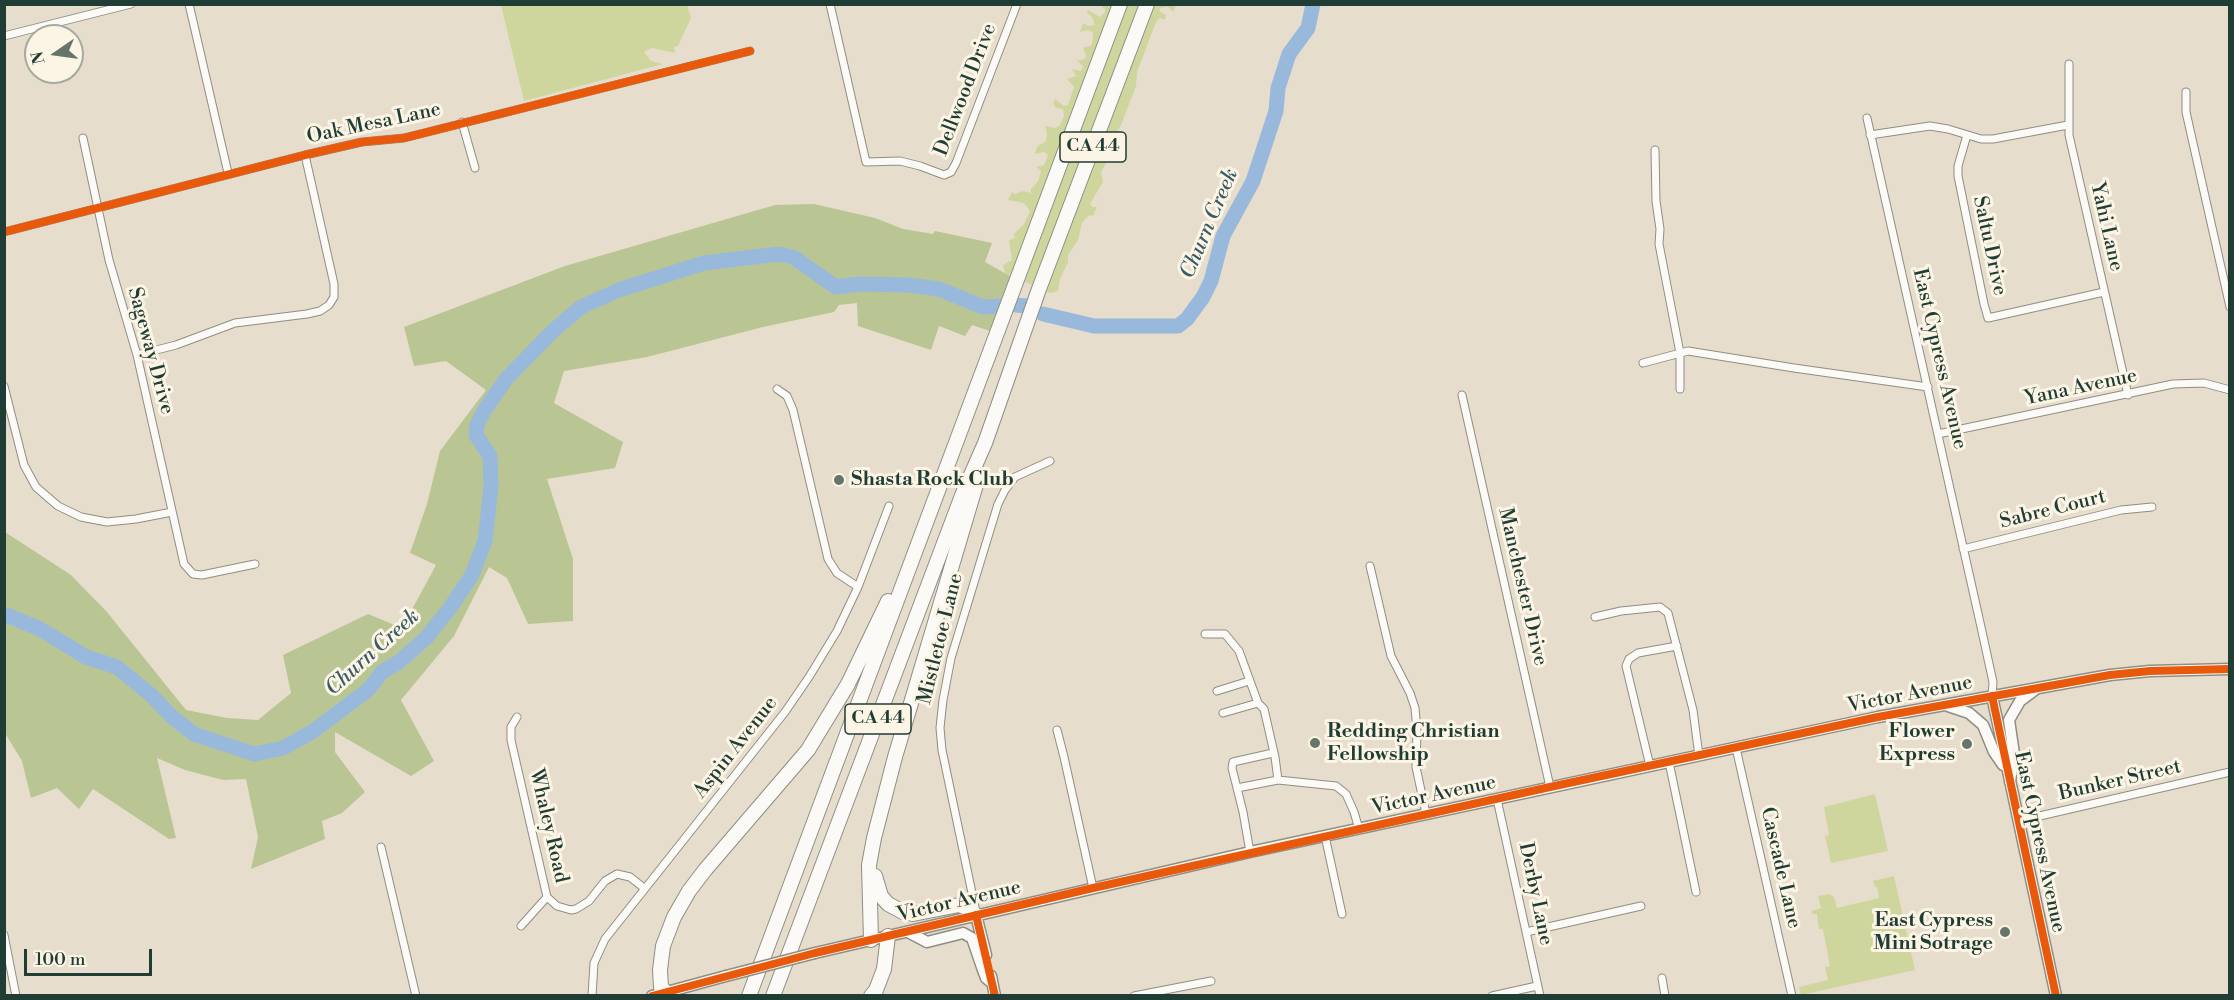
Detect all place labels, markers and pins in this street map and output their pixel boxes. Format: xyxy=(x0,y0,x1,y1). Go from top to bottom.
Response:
place label: Shasta Rock Club xyxy=(851,468,1014,492)
marker: Shasta Rock Club xyxy=(832,473,846,487)
place label: Redding Christian Fellowship xyxy=(1327,720,1499,767)
place label: Flower Express xyxy=(1879,720,1955,767)
marker: Redding Christian Fellowship xyxy=(1308,736,1322,750)
marker: Flower Express xyxy=(1960,737,1974,751)
place label: East Cypress Mini Sotrage xyxy=(1873,909,1993,956)
marker: East Cypress Mini Sotrage xyxy=(1998,925,2012,939)

